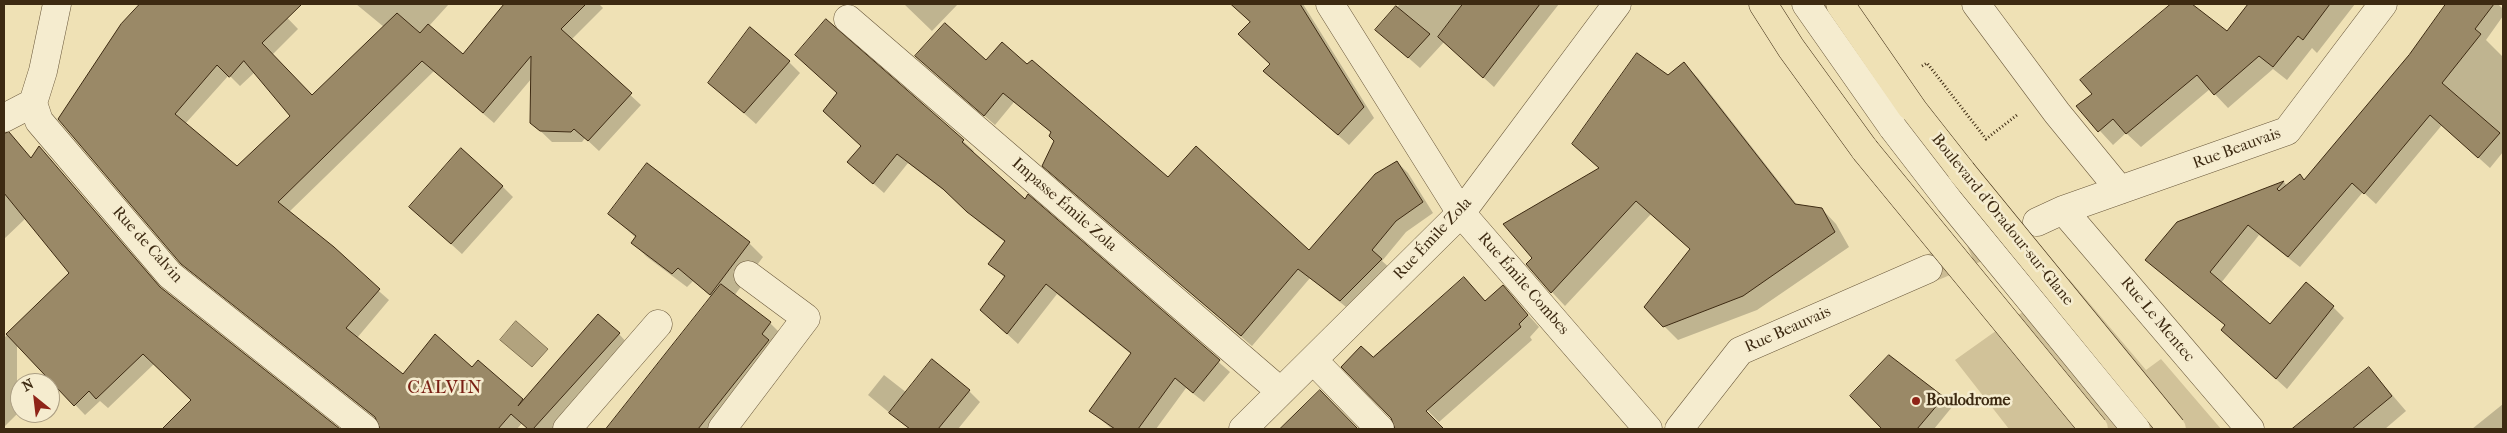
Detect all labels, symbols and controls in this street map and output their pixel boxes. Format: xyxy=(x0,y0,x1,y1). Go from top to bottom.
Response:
street label: Rue Beauvais xyxy=(2190,124,2284,174)
street label: Boulevard d'Oradour-sur-Glane xyxy=(1927,130,2077,310)
street label: Impasse Émile Zola xyxy=(1008,154,1120,256)
street label: Rue Émile Zola xyxy=(1390,194,1476,284)
street label: Rue de Calvin xyxy=(108,203,186,287)
street label: Rue Émile Combes xyxy=(1473,229,1573,339)
street label: Rue Le Mentec xyxy=(2116,274,2198,366)
street label: Rue Beauvais xyxy=(1742,302,1834,358)
north arrow xyxy=(10,373,60,423)
text: N xyxy=(19,375,37,395)
district label: CALVIN xyxy=(407,377,483,399)
place label: Boulodrome xyxy=(1926,391,2010,411)
marker: Boulodrome xyxy=(1910,395,1922,407)

